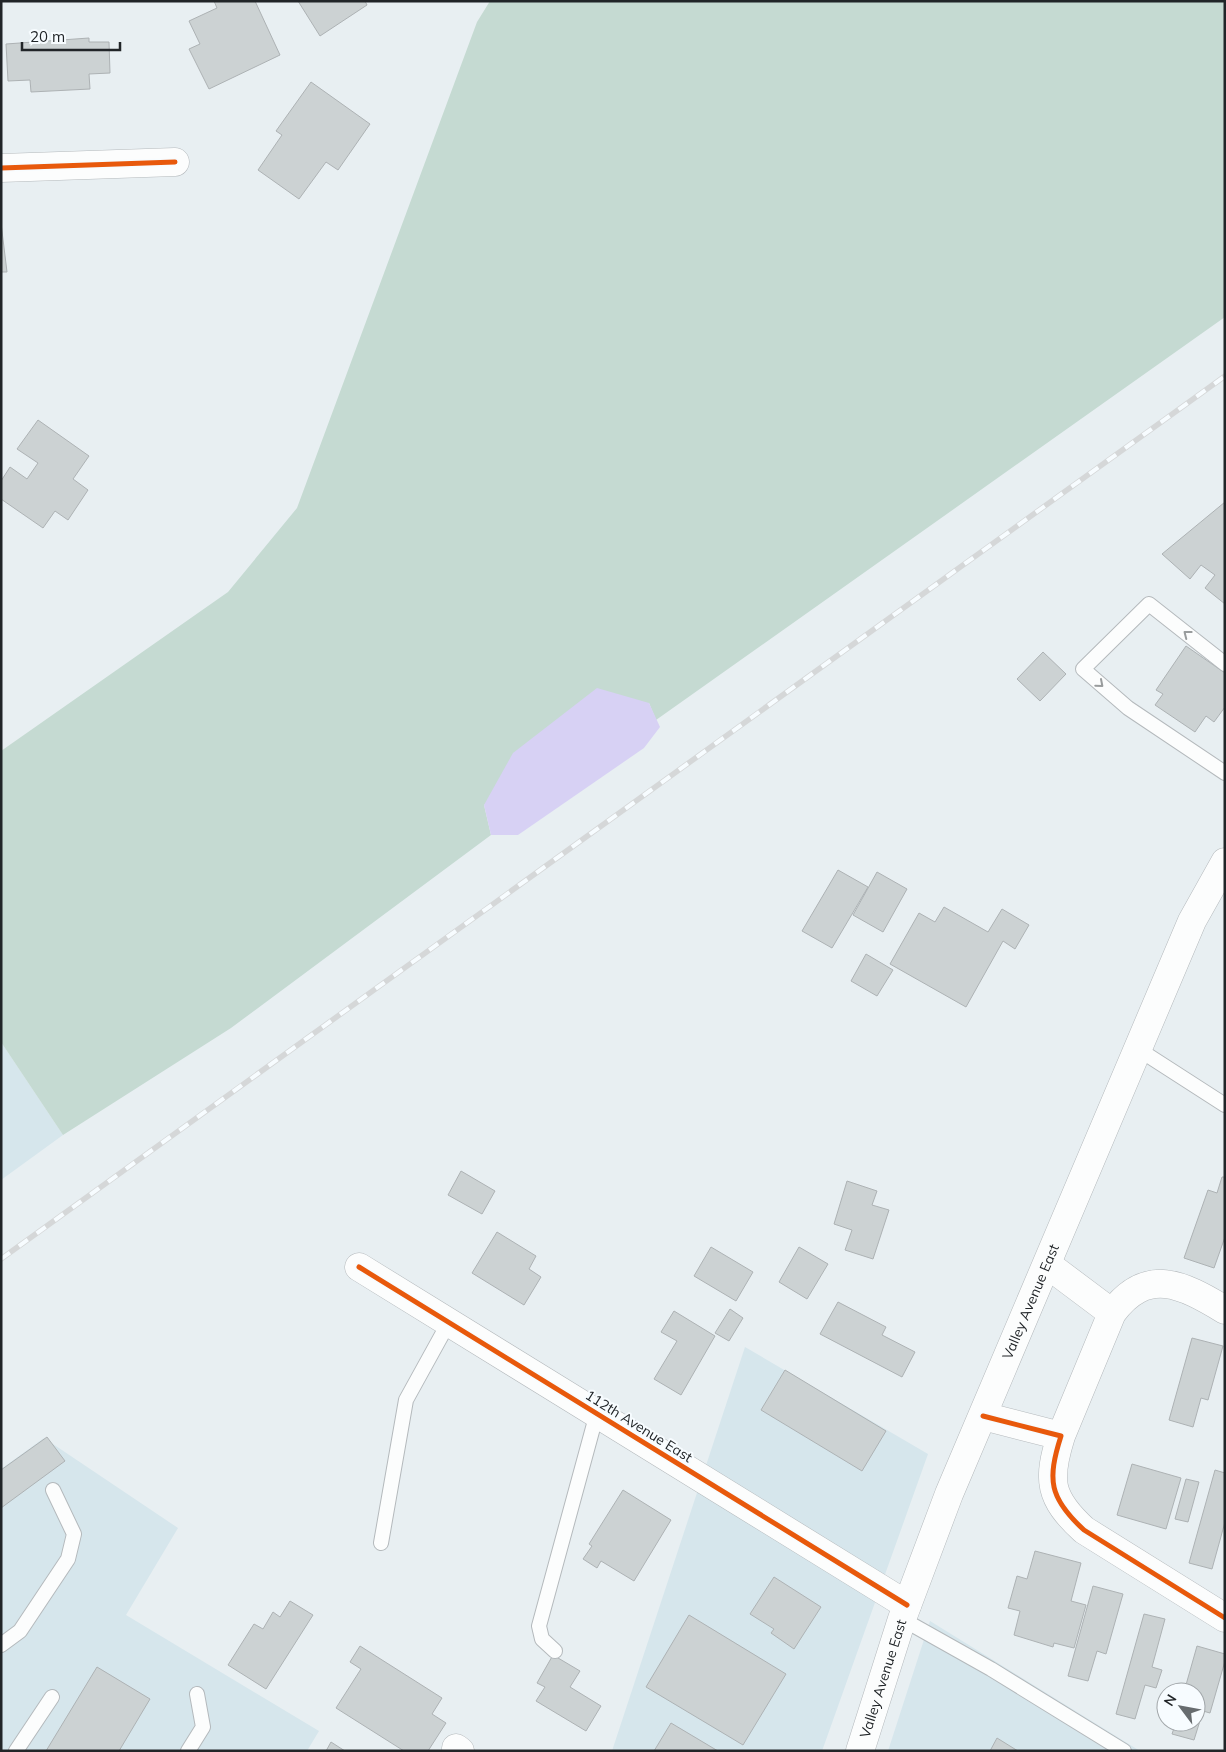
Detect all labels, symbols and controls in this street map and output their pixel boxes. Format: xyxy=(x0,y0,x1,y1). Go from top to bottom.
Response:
scale bar xyxy=(22,20,120,52)
text: 20 m xyxy=(30,27,65,46)
one-way arrow xyxy=(1183,630,1192,639)
one-way arrow xyxy=(1095,678,1104,687)
street label: Valley Avenue East xyxy=(998,1241,1063,1362)
street label: 112th Avenue East xyxy=(582,1386,696,1466)
street label: Valley Avenue East xyxy=(856,1617,910,1740)
north arrow xyxy=(1156,1682,1206,1732)
text: N xyxy=(1160,1691,1180,1709)

